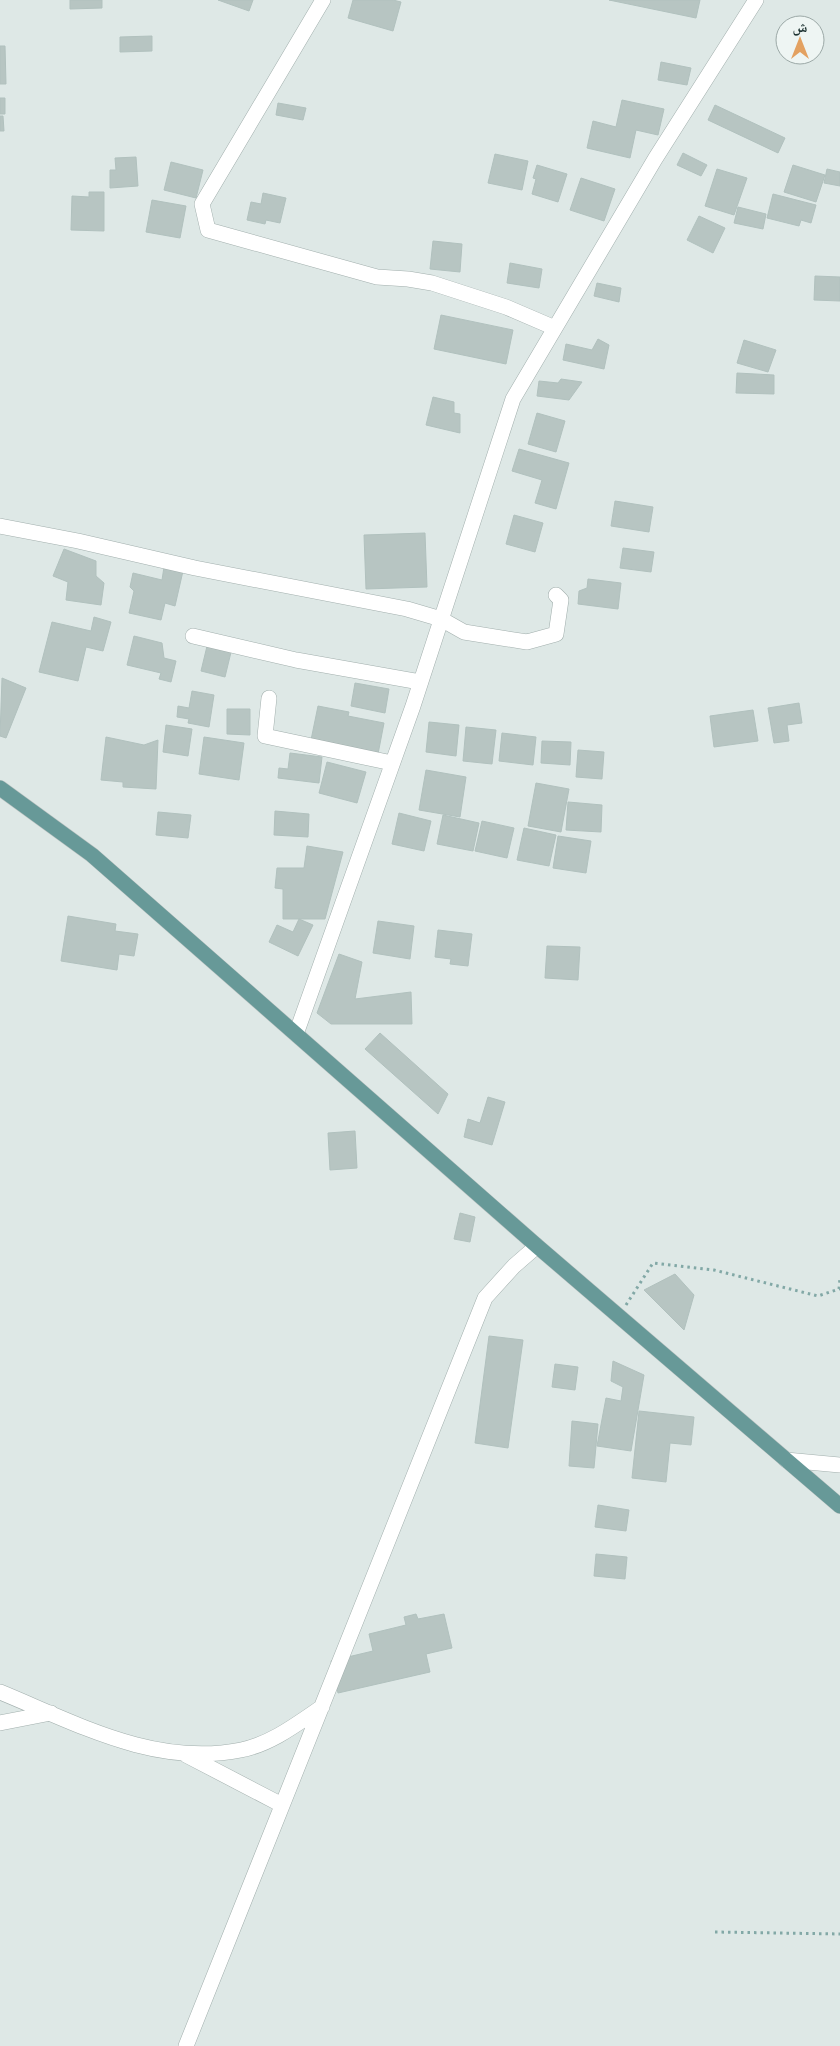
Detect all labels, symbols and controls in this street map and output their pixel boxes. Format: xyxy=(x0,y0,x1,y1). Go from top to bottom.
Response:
north arrow xyxy=(775,15,825,65)
text: ش xyxy=(793,18,808,36)

